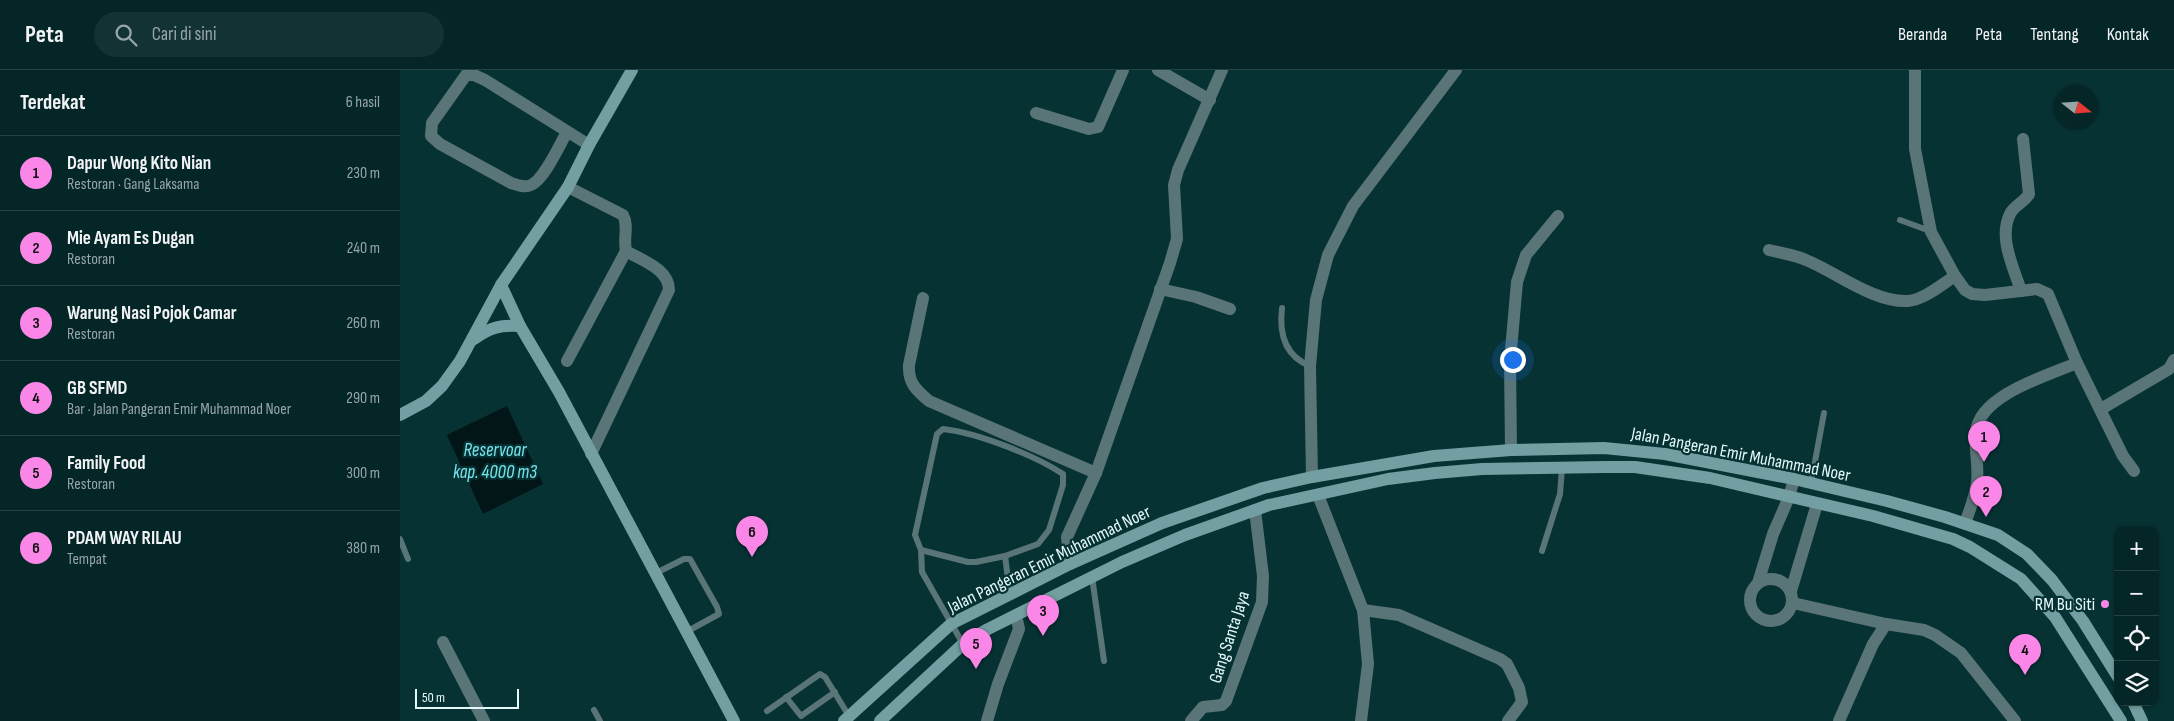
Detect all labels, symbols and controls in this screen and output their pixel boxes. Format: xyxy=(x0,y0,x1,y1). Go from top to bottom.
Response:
search box xyxy=(94,12,444,57)
text: Peta xyxy=(25,20,64,49)
icon: search xyxy=(112,21,140,49)
text: Cari di sini xyxy=(152,23,217,46)
text: Beranda xyxy=(1898,24,1947,45)
text: Peta xyxy=(1975,24,2002,45)
text: Tentang xyxy=(2030,24,2079,45)
text: Kontak xyxy=(2107,24,2149,45)
north arrow xyxy=(2054,85,2099,130)
text: Terdekat xyxy=(20,90,86,115)
text: 6 hasil xyxy=(346,93,380,112)
text: Dapur Wong Kito Nian xyxy=(67,152,211,175)
text: 1 xyxy=(33,164,39,183)
text: 230 m xyxy=(347,164,380,183)
text: Restoran · Gang Laksama xyxy=(67,175,199,194)
text: Mie Ayam Es Dugan xyxy=(67,227,194,250)
text: 2 xyxy=(32,239,40,258)
text: 240 m xyxy=(347,239,380,258)
text: Restoran xyxy=(67,250,115,269)
text: Warung Nasi Pojok Camar xyxy=(67,302,237,325)
text: 3 xyxy=(32,314,40,333)
text: 260 m xyxy=(346,314,380,333)
text: Restoran xyxy=(67,325,115,344)
your location xyxy=(1500,347,1526,373)
text: GB SFMD xyxy=(67,377,127,400)
text: 4 xyxy=(32,389,40,408)
text: 290 m xyxy=(346,389,380,408)
text: Bar · Jalan Pangeran Emir Muhammad Noer xyxy=(67,400,291,419)
pin: 1 xyxy=(1968,421,2000,462)
street label: Jalan Pangeran Emir Muhammad Noer xyxy=(1629,423,1852,486)
water label: Reservoar kap. 4000 m3 xyxy=(453,439,537,484)
text: Family Food xyxy=(67,452,146,475)
text: 5 xyxy=(32,464,40,483)
text: 300 m xyxy=(346,464,380,483)
text: Restoran xyxy=(67,475,115,494)
pin: 2 xyxy=(1970,476,2002,517)
street label: Jalan Pangeran Emir Muhammad Noer xyxy=(944,501,1154,618)
pin: 6 xyxy=(736,516,768,557)
map controls xyxy=(2114,526,2159,706)
button: + xyxy=(2114,526,2159,571)
text: PDAM WAY RILAU xyxy=(67,527,182,550)
text: 6 xyxy=(32,539,40,558)
text: 380 m xyxy=(346,539,380,558)
text: Tempat xyxy=(67,550,107,569)
button: − xyxy=(2114,571,2159,616)
street label: Gang Santa Jaya xyxy=(1205,589,1254,686)
place label: RM Bu Siti xyxy=(2035,594,2095,615)
pin: 3 xyxy=(1027,595,1059,636)
marker: RM Bu Siti xyxy=(2099,598,2111,610)
button: locate xyxy=(2114,616,2159,661)
pin: 5 xyxy=(960,628,992,669)
pin: 4 xyxy=(2009,634,2041,675)
button: layers xyxy=(2114,661,2159,706)
scale bar xyxy=(415,686,519,709)
text: 50 m xyxy=(422,689,445,706)

